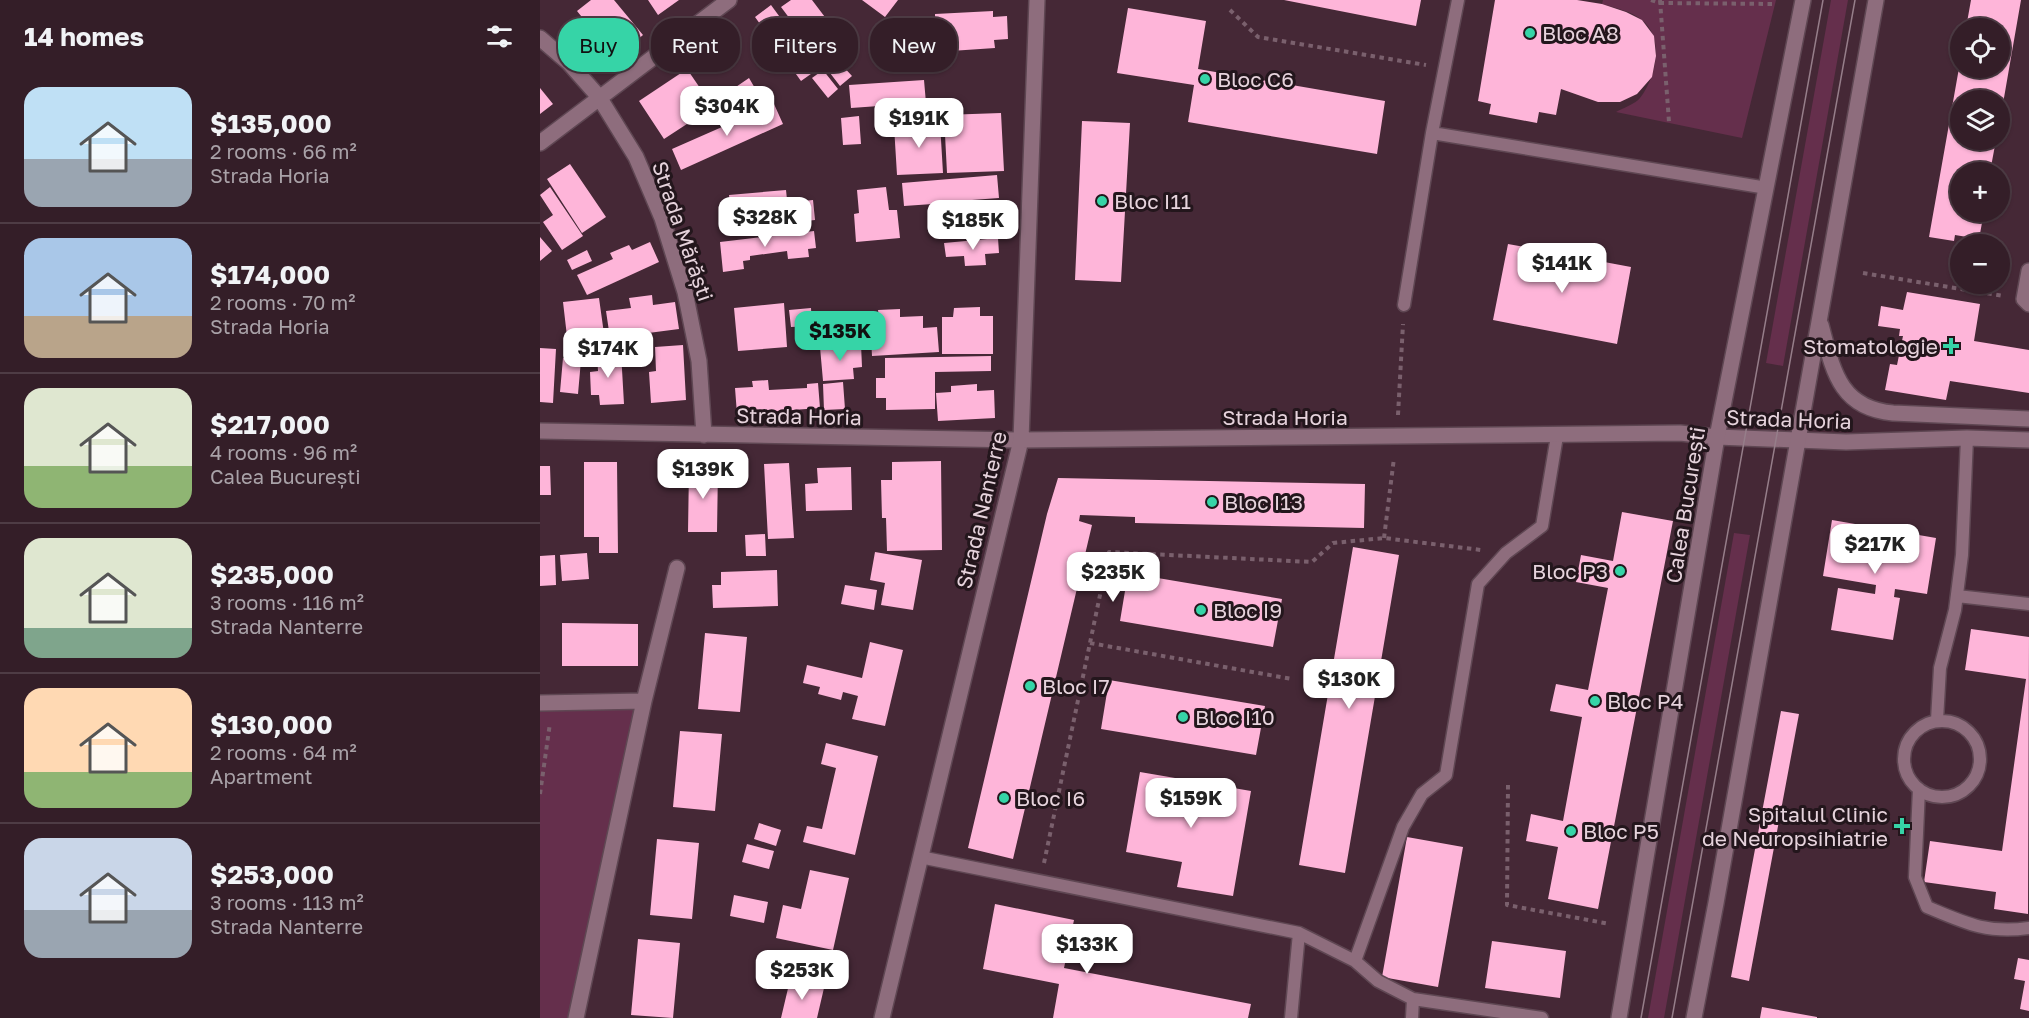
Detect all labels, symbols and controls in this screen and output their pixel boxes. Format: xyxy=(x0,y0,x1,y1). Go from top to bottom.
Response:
chip: Buy xyxy=(558,18,639,72)
chip: Rent xyxy=(651,18,740,72)
chip: Filters xyxy=(752,18,858,72)
chip: New xyxy=(870,18,957,72)
map controls xyxy=(1950,18,2010,294)
button: locate xyxy=(1950,18,2010,78)
icon: filters xyxy=(483,20,516,53)
place label: Bloc A8 xyxy=(1542,20,1619,46)
text: 14 homes xyxy=(24,21,144,52)
marker: Bloc A8 xyxy=(1523,26,1537,40)
place label: Bloc C6 xyxy=(1217,66,1294,92)
marker: Bloc C6 xyxy=(1198,72,1212,86)
pin: $304K xyxy=(685,86,769,137)
button: layers xyxy=(1950,90,2010,150)
text: $304K xyxy=(694,93,760,117)
pin: $191K xyxy=(877,98,961,149)
text: $191K xyxy=(888,105,950,129)
text: $135,000 xyxy=(210,108,332,139)
icon: home xyxy=(72,111,144,183)
text: 2 rooms · 66 m² xyxy=(210,139,357,163)
street label: Strada Mărăști xyxy=(647,158,719,304)
button: + xyxy=(1950,162,2010,222)
text: Strada Horia xyxy=(210,163,330,187)
place label: Bloc I11 xyxy=(1114,188,1191,214)
marker: Bloc I11 xyxy=(1095,194,1109,208)
pin: $328K xyxy=(723,197,807,248)
pin: $185K xyxy=(931,200,1015,251)
text: $328K xyxy=(732,204,798,228)
text: $185K xyxy=(941,207,1005,231)
button: − xyxy=(1950,234,2010,294)
pin: $141K xyxy=(1520,243,1604,294)
text: $141K xyxy=(1532,250,1593,274)
text: $174,000 xyxy=(210,259,330,290)
icon: home xyxy=(72,262,144,334)
text: 2 rooms · 70 m² xyxy=(210,290,355,314)
pin: $135K xyxy=(798,311,882,362)
text: Strada Horia xyxy=(210,314,330,338)
text: $135K xyxy=(809,318,871,342)
pin: $174K xyxy=(566,328,650,379)
place label: Stomatologie xyxy=(1803,333,1938,359)
text: $174K xyxy=(577,335,639,359)
marker: Stomatologie xyxy=(1942,337,1960,355)
street label: Strada Horia xyxy=(736,402,862,430)
street label: Strada Horia xyxy=(1222,404,1348,430)
street label: Strada Horia xyxy=(1726,404,1852,434)
text: $217,000 xyxy=(210,409,330,440)
icon: home xyxy=(72,412,144,484)
street label: Calea București xyxy=(1660,425,1710,585)
street label: Strada Nanterre xyxy=(950,429,1012,591)
text: 4 rooms · 96 m² xyxy=(210,440,357,464)
pin: $139K xyxy=(661,449,745,500)
text: $139K xyxy=(671,456,735,480)
text: Calea București xyxy=(210,464,361,488)
place label: Bloc I13 xyxy=(1224,489,1303,515)
marker: Bloc I13 xyxy=(1205,495,1219,509)
pin: $217K xyxy=(1833,524,1917,575)
text: $217K xyxy=(1844,531,1906,555)
pin: $235K xyxy=(1071,552,1155,603)
place label: Bloc P3 xyxy=(1532,558,1608,584)
text: $235,000 xyxy=(210,559,334,590)
text: $235K xyxy=(1081,559,1145,583)
icon: home xyxy=(72,562,144,634)
marker: Bloc P3 xyxy=(1613,564,1627,578)
text: 3 rooms · 116 m² xyxy=(210,590,364,614)
place label: Bloc I9 xyxy=(1213,597,1282,623)
marker: Bloc I9 xyxy=(1194,603,1208,617)
text: Strada Nanterre xyxy=(210,614,363,638)
pin: $130K xyxy=(1307,659,1391,710)
text: $130K xyxy=(1317,666,1381,690)
place label: Bloc I7 xyxy=(1042,673,1110,699)
marker: Bloc I7 xyxy=(1023,679,1037,693)
place label: Bloc P4 xyxy=(1607,688,1683,714)
marker: Bloc P4 xyxy=(1588,694,1602,708)
place label: Bloc I10 xyxy=(1195,704,1275,730)
text: $130,000 xyxy=(210,709,333,740)
marker: Bloc I10 xyxy=(1176,710,1190,724)
icon: home xyxy=(72,712,144,784)
text: 2 rooms · 64 m² xyxy=(210,740,357,764)
text: Apartment xyxy=(210,764,313,788)
pin: $159K xyxy=(1149,778,1233,829)
place label: Bloc I6 xyxy=(1016,785,1085,811)
text: $159K xyxy=(1159,785,1223,809)
marker: Bloc I6 xyxy=(997,791,1011,805)
place label: Spitalul Clinic de Neuropsihiatrie xyxy=(1702,801,1888,851)
marker: Spitalul Clinic de Neuropsihiatrie xyxy=(1893,817,1911,835)
place label: Bloc P5 xyxy=(1583,818,1659,844)
marker: Bloc P5 xyxy=(1564,824,1578,838)
text: $253,000 xyxy=(210,859,334,890)
icon: home xyxy=(72,862,144,934)
text: 3 rooms · 113 m² xyxy=(210,890,364,914)
text: Strada Nanterre xyxy=(210,914,363,938)
pin: $133K xyxy=(1045,924,1129,975)
text: $133K xyxy=(1056,931,1118,955)
pin: $253K xyxy=(760,950,844,1001)
text: $253K xyxy=(770,957,834,981)

